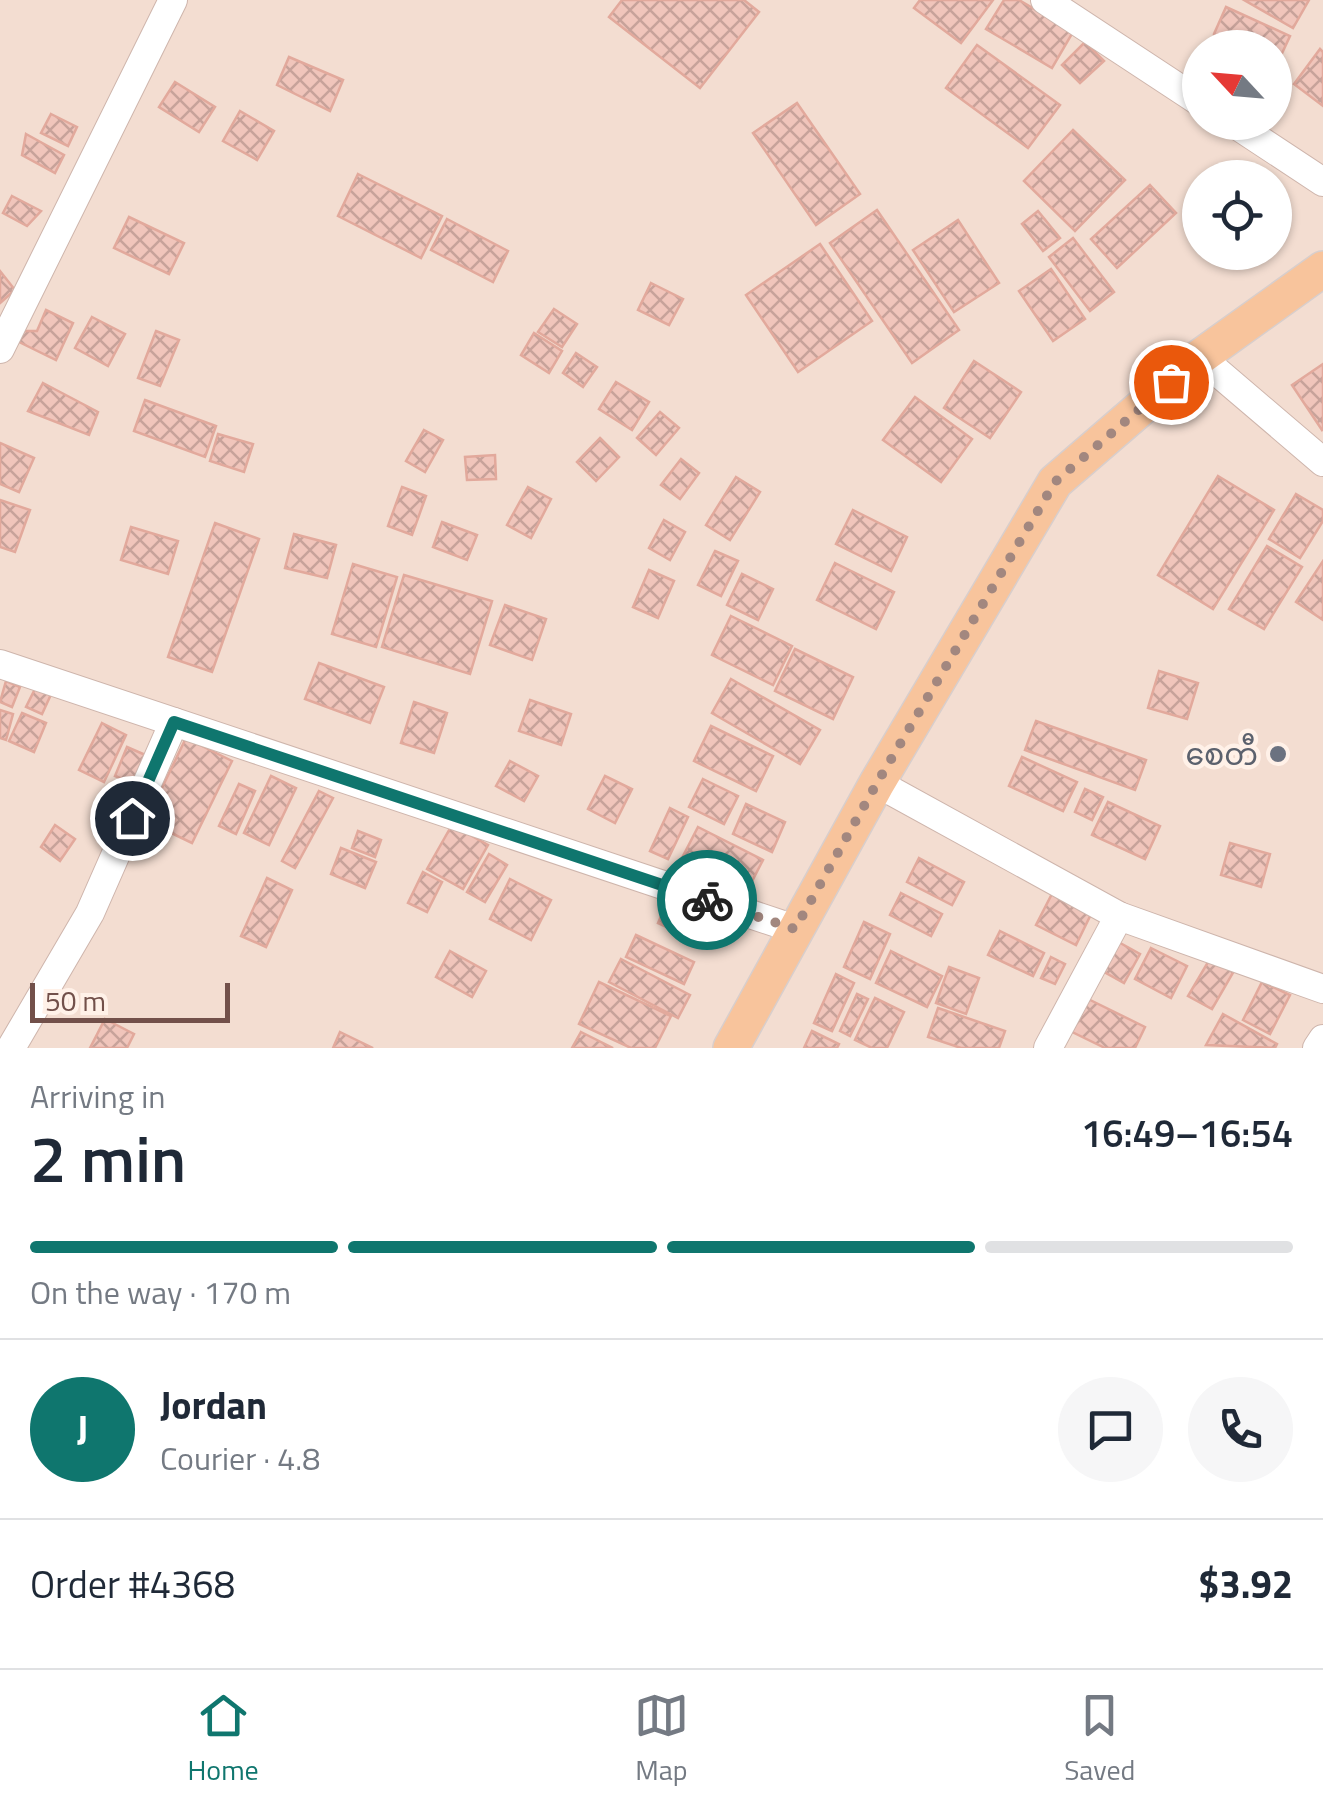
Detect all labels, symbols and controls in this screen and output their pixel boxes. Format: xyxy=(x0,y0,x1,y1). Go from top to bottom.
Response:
north arrow xyxy=(1182,30,1292,140)
map controls xyxy=(1182,30,1292,270)
button: locate xyxy=(1182,160,1292,270)
pin xyxy=(1129,340,1214,425)
icon: bag xyxy=(1144,355,1199,410)
place label: စေတီ xyxy=(1186,731,1258,777)
marker: စေတီ xyxy=(1267,743,1289,765)
pin xyxy=(90,776,175,861)
icon: home xyxy=(105,791,160,846)
courier xyxy=(657,850,757,950)
icon: bike xyxy=(680,873,735,928)
scale bar xyxy=(30,978,230,1023)
text: 50 m xyxy=(45,979,106,1022)
text: Arriving in xyxy=(30,1072,166,1120)
text: 16:49–16:54 xyxy=(1081,1104,1293,1162)
text: 2 min xyxy=(30,1108,186,1207)
text: On the way · 170 m xyxy=(30,1268,291,1316)
text: Jordan xyxy=(160,1376,267,1434)
button: chat xyxy=(1058,1377,1163,1482)
button: phone xyxy=(1188,1377,1293,1482)
text: J xyxy=(77,1400,88,1458)
text: Courier · 4.8 xyxy=(160,1434,320,1482)
text: Order #4368 xyxy=(30,1555,235,1613)
text: $3.92 xyxy=(1198,1555,1293,1613)
tab: Home xyxy=(188,1688,259,1791)
tab: Map xyxy=(634,1688,689,1791)
tab: Saved xyxy=(1064,1688,1135,1791)

